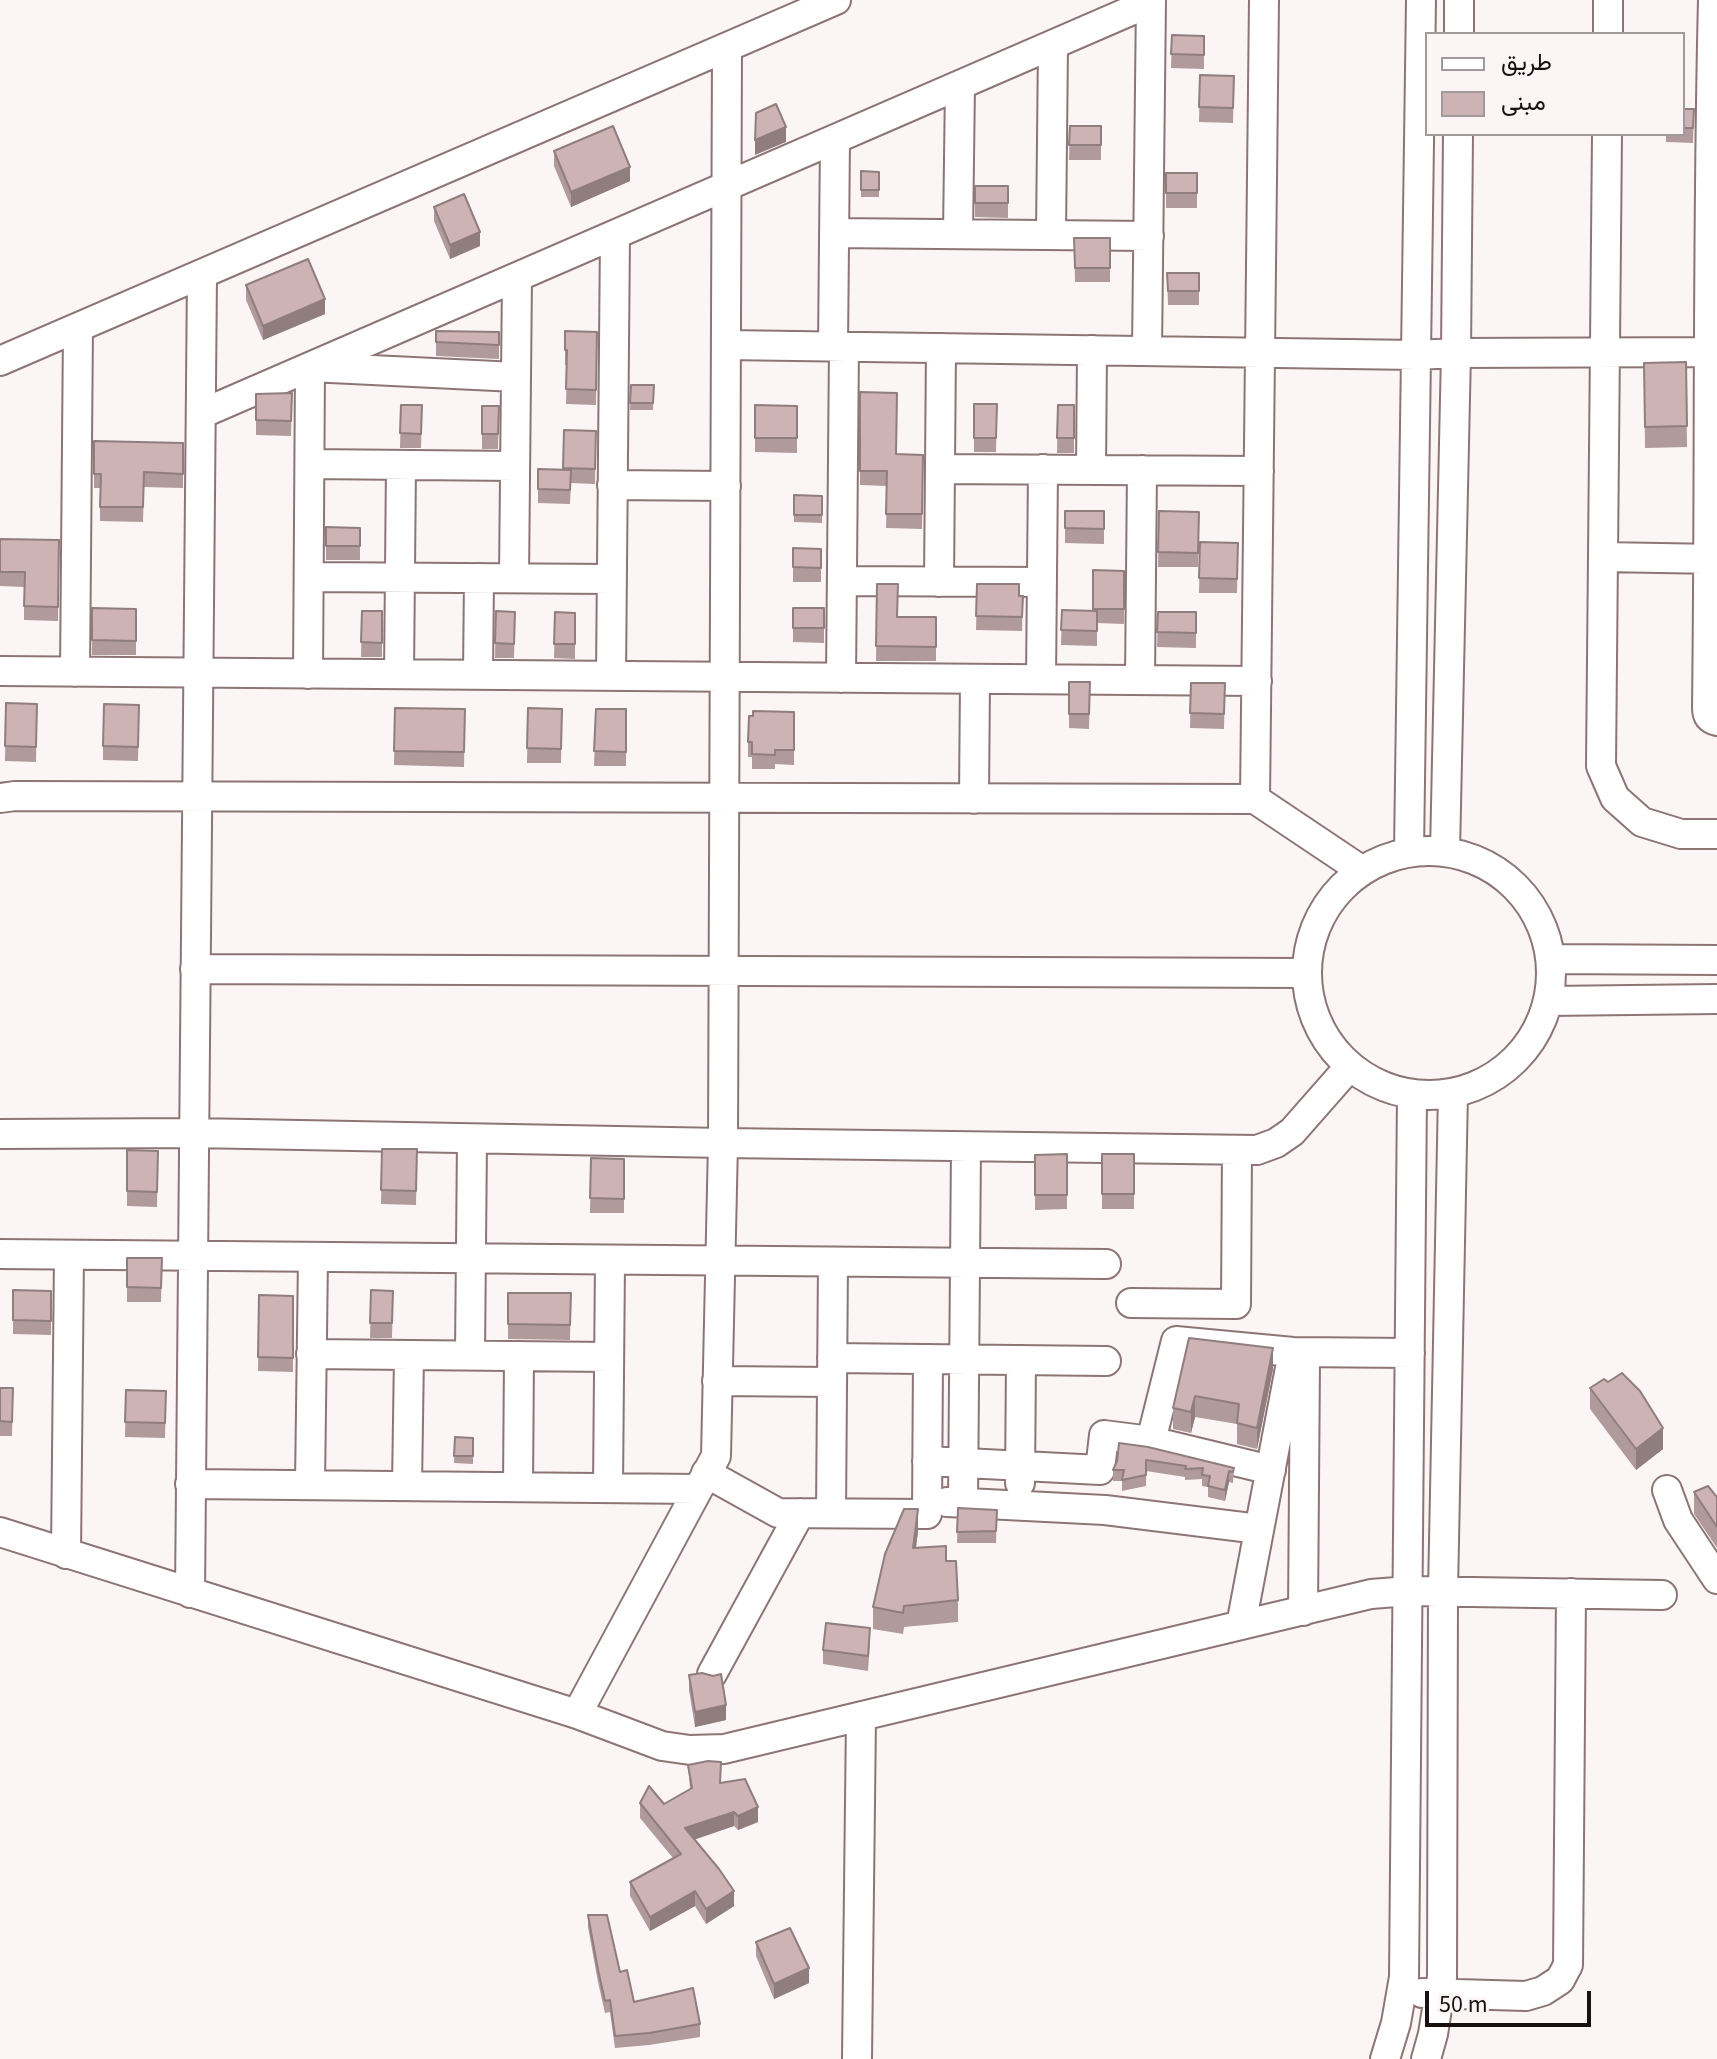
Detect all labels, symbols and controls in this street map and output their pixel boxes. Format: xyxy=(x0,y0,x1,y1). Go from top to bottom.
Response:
legend xyxy=(1425,32,1685,136)
text: طريق xyxy=(1501,45,1552,80)
text: مبنى xyxy=(1501,85,1546,120)
scale bar xyxy=(1429,1975,1595,2025)
text: 50 m xyxy=(1439,1987,1488,2022)

